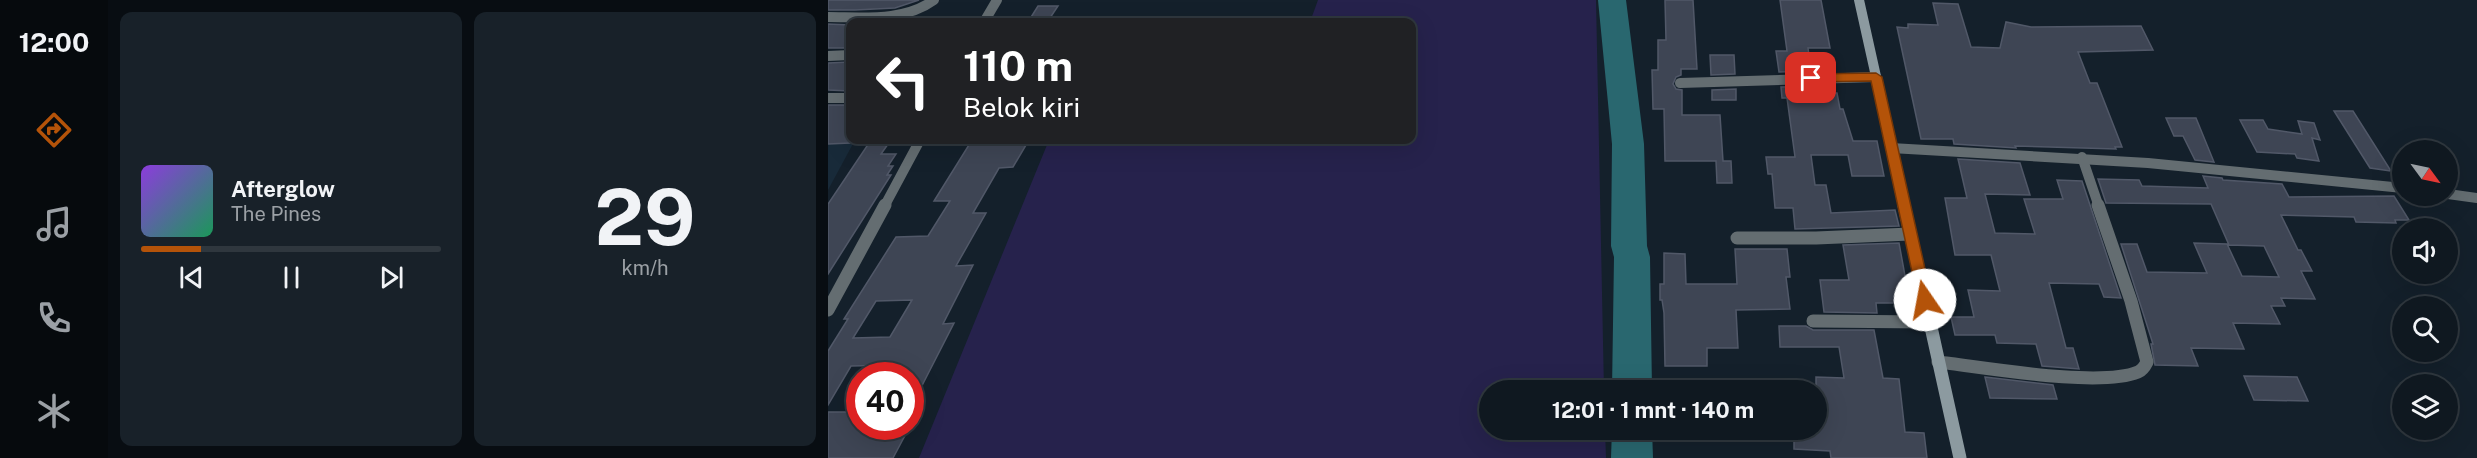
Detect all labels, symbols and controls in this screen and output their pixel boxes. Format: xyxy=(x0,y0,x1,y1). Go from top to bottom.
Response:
text: 12:00 xyxy=(19,26,89,58)
text: 110 m xyxy=(963,41,1073,90)
icon: left xyxy=(864,42,942,120)
pin xyxy=(1785,52,1836,103)
icon: arrive xyxy=(1794,61,1827,94)
text: Belok kiri xyxy=(963,91,1080,123)
icon: directions xyxy=(33,109,75,151)
north arrow xyxy=(2392,140,2458,206)
map controls xyxy=(2392,140,2458,440)
text: 29 xyxy=(595,171,695,263)
text: Afterglow xyxy=(231,176,335,202)
text: The Pines xyxy=(231,202,321,226)
icon: music xyxy=(33,203,75,245)
button: sound xyxy=(2392,218,2458,284)
text: km/h xyxy=(621,256,669,280)
icon: previous xyxy=(175,261,208,294)
icon: pause xyxy=(275,261,308,294)
icon: next xyxy=(375,261,408,294)
position arrow xyxy=(1893,268,1957,332)
button: search xyxy=(2392,296,2458,362)
icon: phone xyxy=(33,297,75,339)
speed limit sign: 40 xyxy=(846,362,924,440)
button: layers xyxy=(2392,374,2458,440)
icon: climate xyxy=(33,390,75,432)
text: 12:01 · 1 mnt · 140 m xyxy=(1552,397,1754,423)

